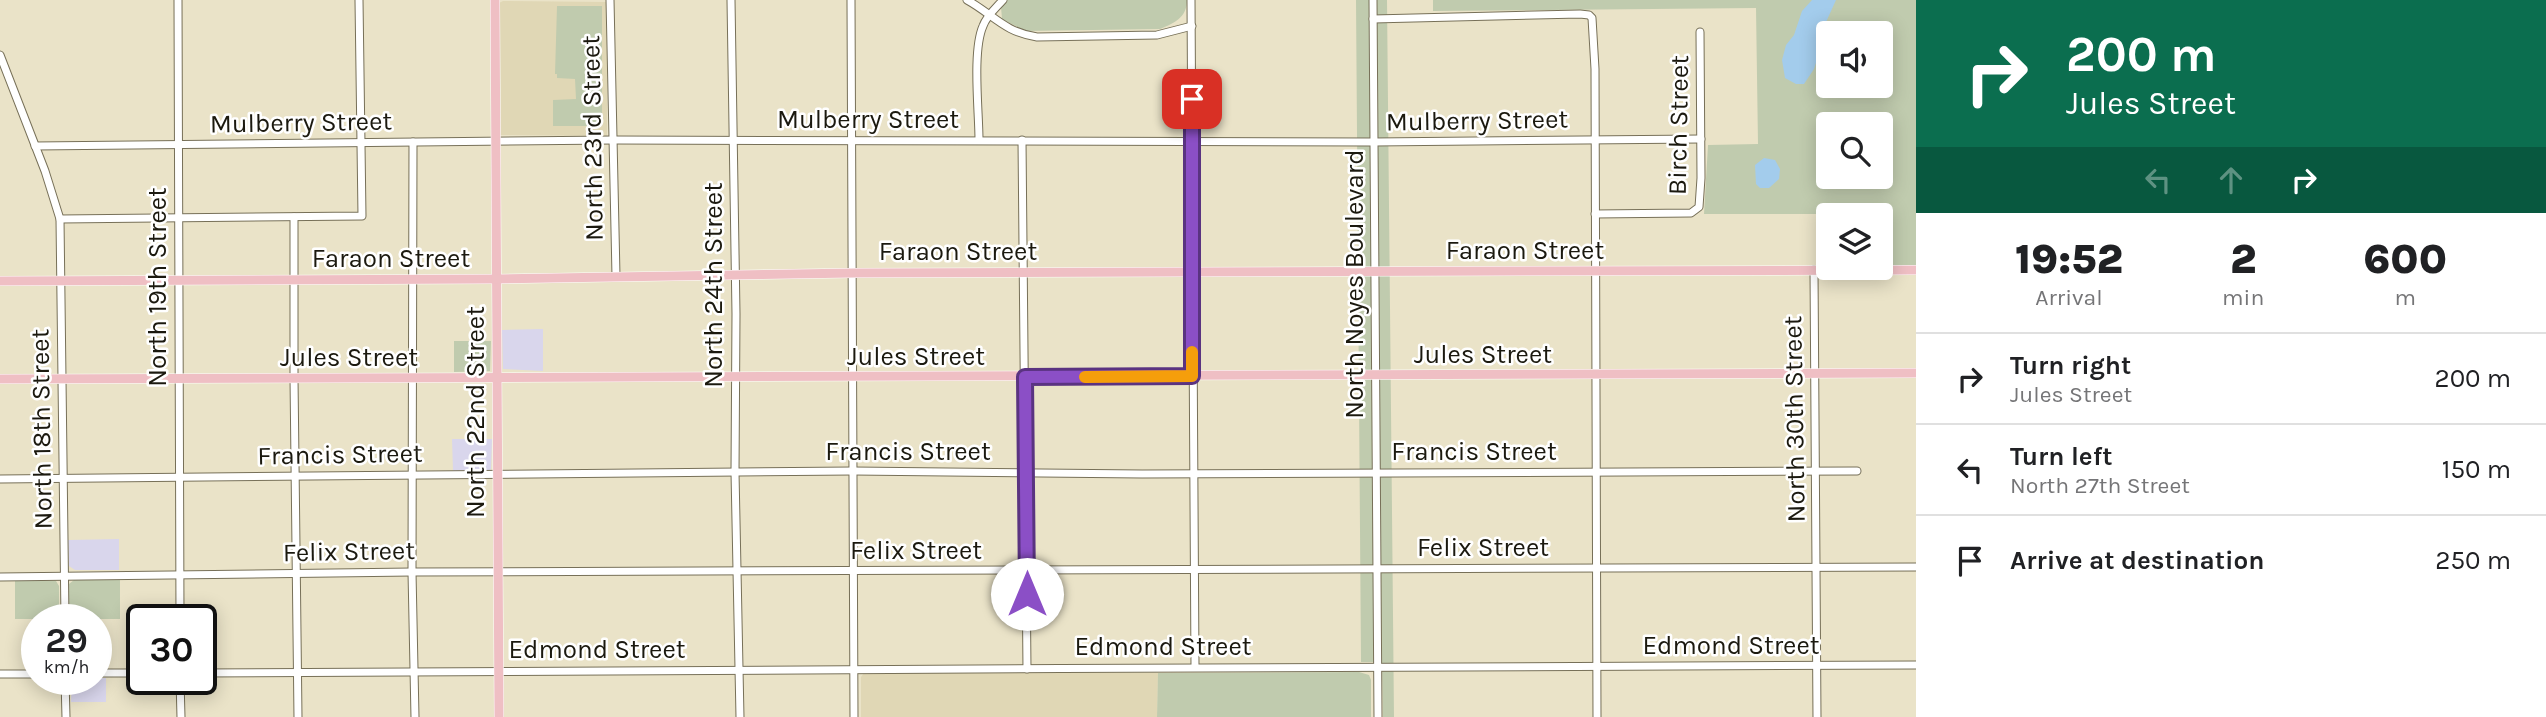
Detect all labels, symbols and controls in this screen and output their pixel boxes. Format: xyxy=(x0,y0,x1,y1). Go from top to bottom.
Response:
map controls xyxy=(1816,21,1893,280)
button: sound xyxy=(1816,21,1893,98)
text: 200 m xyxy=(2066,26,2217,83)
icon: right xyxy=(1951,28,2042,119)
street label: North 23rd Street xyxy=(575,35,610,241)
street label: Birch Street xyxy=(1662,55,1695,195)
pin xyxy=(1162,69,1222,129)
icon: arrive xyxy=(1173,80,1211,118)
text: Jules Street xyxy=(2066,85,2236,122)
street label: Mulberry Street xyxy=(1386,103,1569,138)
street label: Mulberry Street xyxy=(777,104,959,135)
street label: Mulberry Street xyxy=(210,105,393,140)
button: search xyxy=(1816,112,1893,189)
street label: North Noyes Boulevard xyxy=(1339,149,1370,419)
icon: left xyxy=(2139,161,2177,199)
icon: ahead xyxy=(2212,161,2250,199)
icon: right xyxy=(2285,161,2323,199)
street label: North 24th Street xyxy=(698,182,729,388)
street label: North 19th Street xyxy=(142,187,173,387)
button: layers xyxy=(1816,203,1893,280)
text: 19:52 xyxy=(2015,234,2123,284)
text: 2 xyxy=(2230,234,2256,284)
text: 600 xyxy=(2363,234,2447,284)
street label: Faraon Street xyxy=(1446,235,1604,266)
street label: Faraon Street xyxy=(879,236,1037,267)
street label: Faraon Street xyxy=(312,243,470,274)
text: Arrival xyxy=(2035,284,2103,311)
text: min xyxy=(2222,284,2264,311)
text: m xyxy=(2394,284,2416,311)
street label: North 22nd Street xyxy=(460,306,491,518)
street label: North 30th Street xyxy=(1777,315,1812,523)
street label: North 18th Street xyxy=(24,328,59,530)
street label: Jules Street xyxy=(1414,339,1552,370)
street label: Jules Street xyxy=(847,341,985,372)
street label: Jules Street xyxy=(280,342,418,373)
text: Turn right xyxy=(2010,350,2131,381)
icon: right xyxy=(1951,360,1989,398)
text: 200 m xyxy=(2435,363,2511,394)
text: Jules Street xyxy=(2010,381,2132,408)
street label: Francis Street xyxy=(825,436,991,467)
street label: Francis Street xyxy=(1391,436,1557,467)
street label: Francis Street xyxy=(257,438,423,471)
text: Turn left xyxy=(2010,441,2112,472)
icon: left xyxy=(1951,451,1989,489)
text: 150 m xyxy=(2442,454,2511,485)
text: North 27th Street xyxy=(2010,472,2190,499)
street label: Felix Street xyxy=(1417,532,1549,563)
street label: Felix Street xyxy=(283,535,416,568)
street label: Felix Street xyxy=(850,535,982,566)
icon: arrive xyxy=(1951,542,1989,580)
text: Arrive at destination xyxy=(2010,545,2264,576)
text: 250 m xyxy=(2435,545,2511,576)
position arrow xyxy=(990,557,1064,631)
speed limit sign: 30 xyxy=(126,604,217,695)
text: 29 xyxy=(45,620,88,661)
street label: Edmond Street xyxy=(1642,630,1820,661)
street label: Edmond Street xyxy=(1074,631,1252,662)
street label: Edmond Street xyxy=(508,634,686,665)
text: km/h xyxy=(44,656,89,678)

